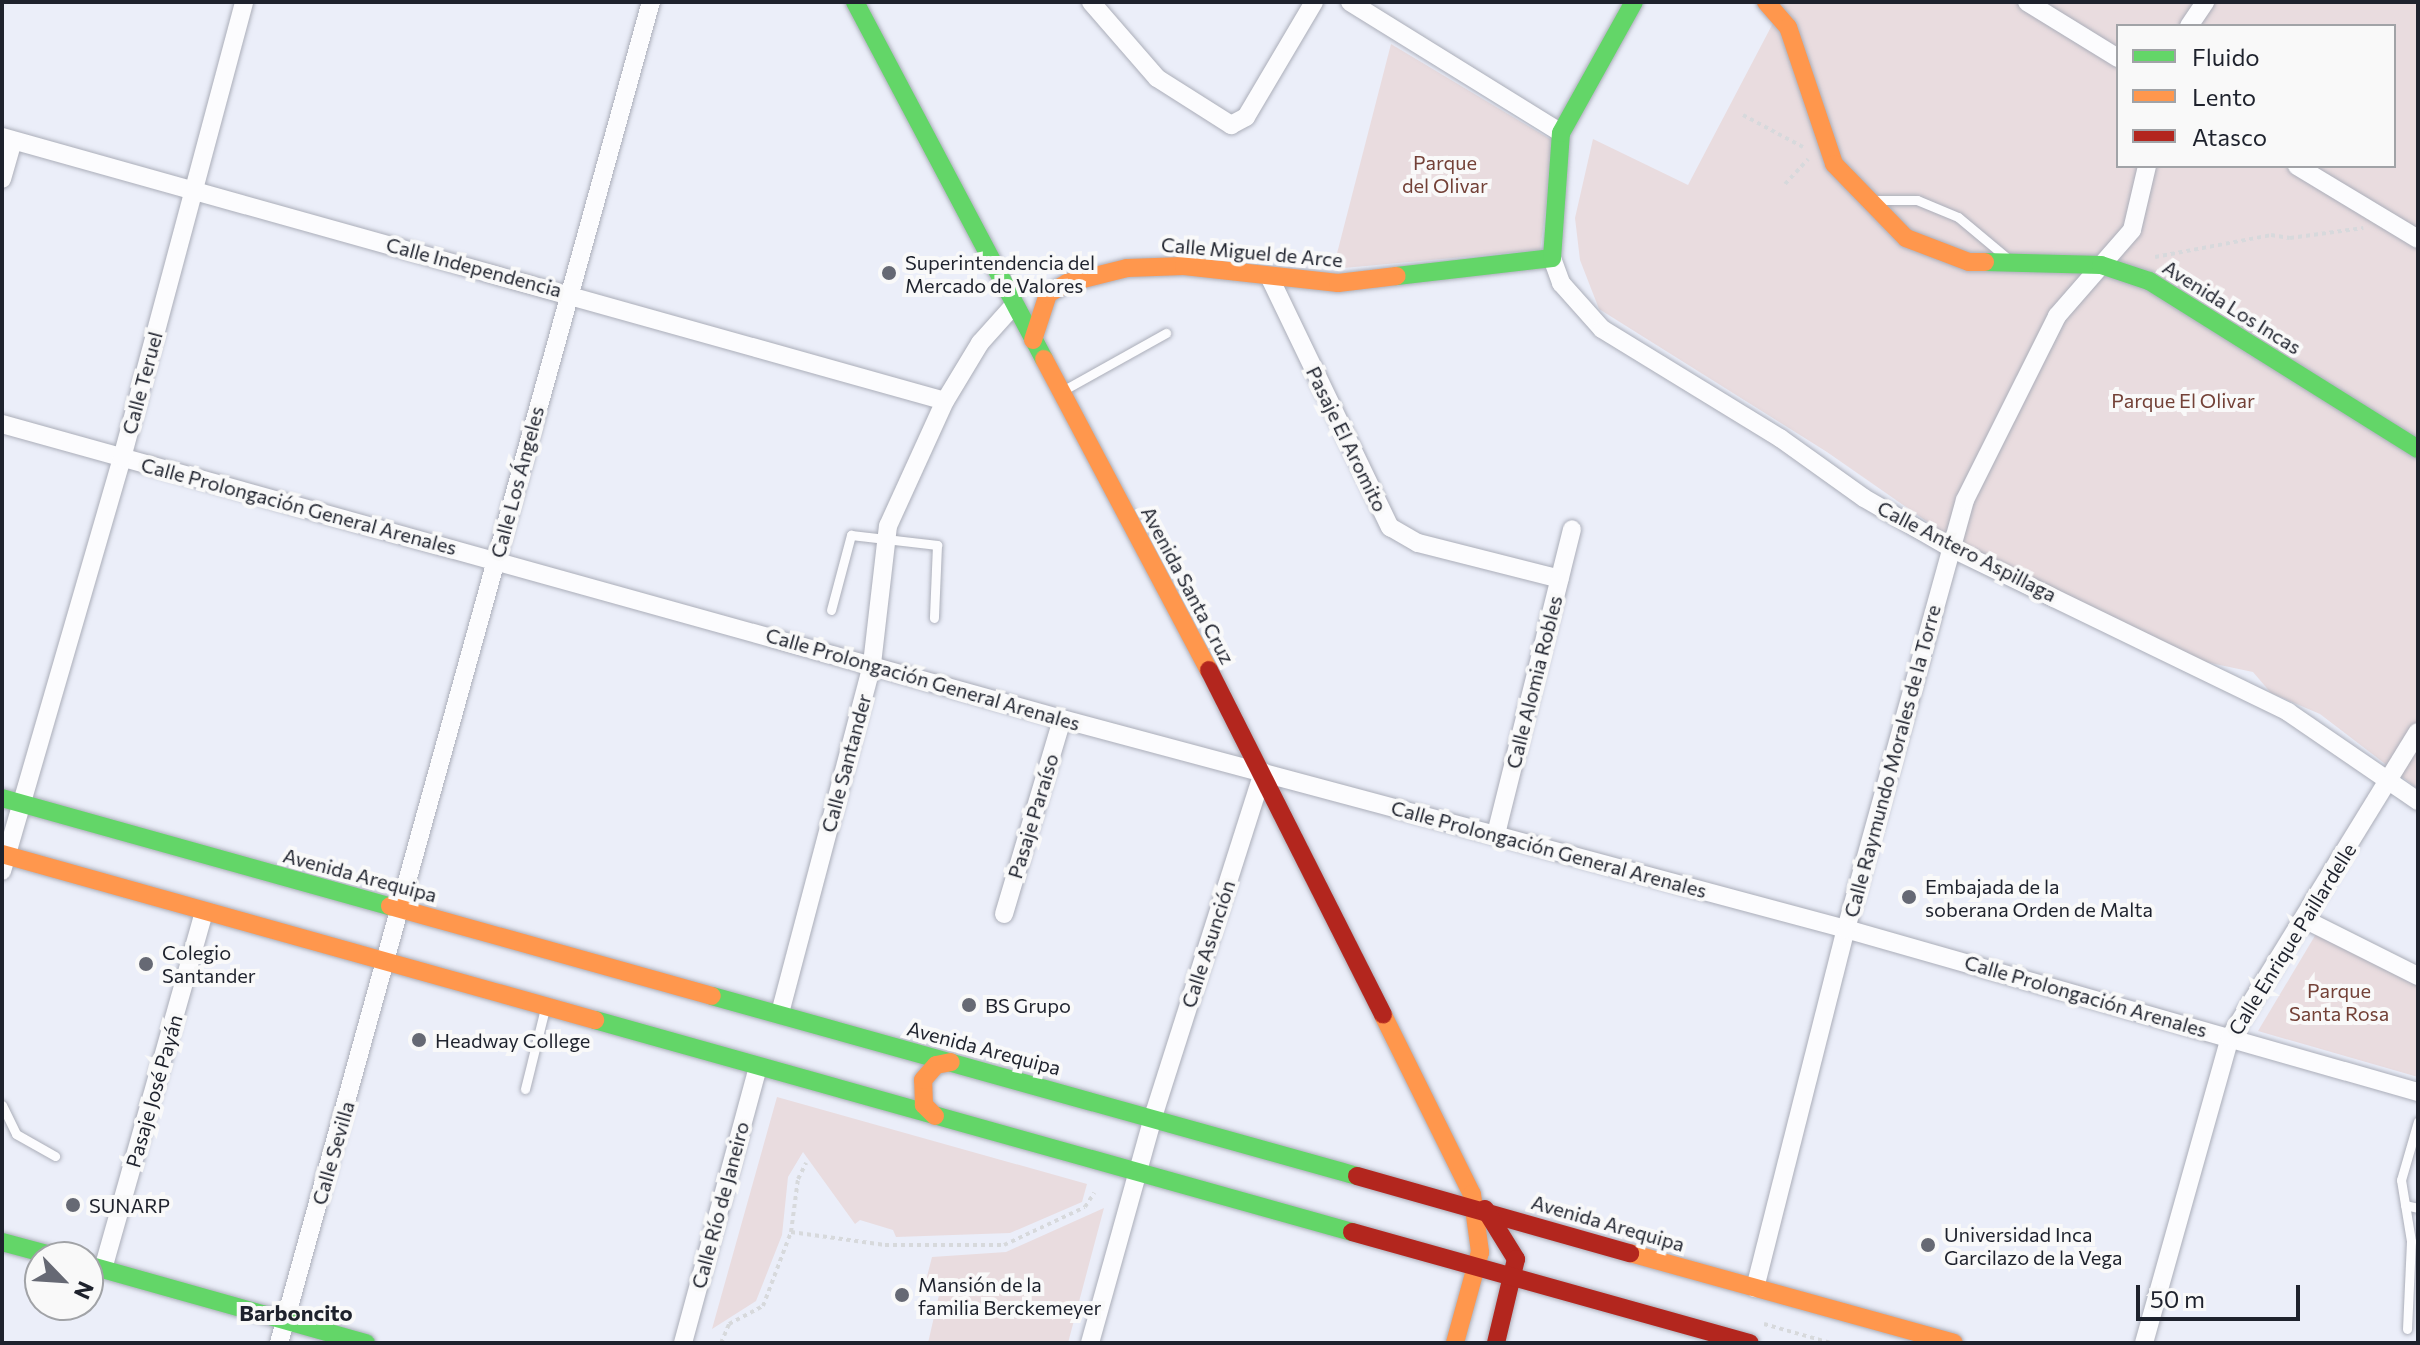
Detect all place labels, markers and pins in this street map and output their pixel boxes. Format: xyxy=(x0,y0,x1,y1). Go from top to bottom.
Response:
place label: Superintendencia del Mercado de Valores xyxy=(905,250,1095,297)
marker: Superintendencia del Mercado de Valores xyxy=(880,264,898,282)
place label: Embajada de la soberana Orden de Malta xyxy=(1925,874,2153,921)
marker: Embajada de la soberana Orden de Malta xyxy=(1900,888,1918,906)
place label: Colegio Santander xyxy=(162,940,256,987)
marker: Colegio Santander xyxy=(137,955,155,973)
place label: BS Grupo xyxy=(985,993,1071,1017)
marker: BS Grupo xyxy=(960,996,978,1014)
place label: Headway College xyxy=(435,1028,590,1052)
marker: Headway College xyxy=(410,1031,428,1049)
place label: SUNARP xyxy=(89,1193,170,1217)
marker: SUNARP xyxy=(64,1196,82,1214)
place label: Universidad Inca Garcilazo de la Vega xyxy=(1944,1222,2122,1269)
marker: Universidad Inca Garcilazo de la Vega xyxy=(1919,1236,1937,1254)
place label: Mansión de la familia Berckemeyer xyxy=(918,1272,1101,1319)
marker: Mansión de la familia Berckemeyer xyxy=(893,1286,911,1304)

